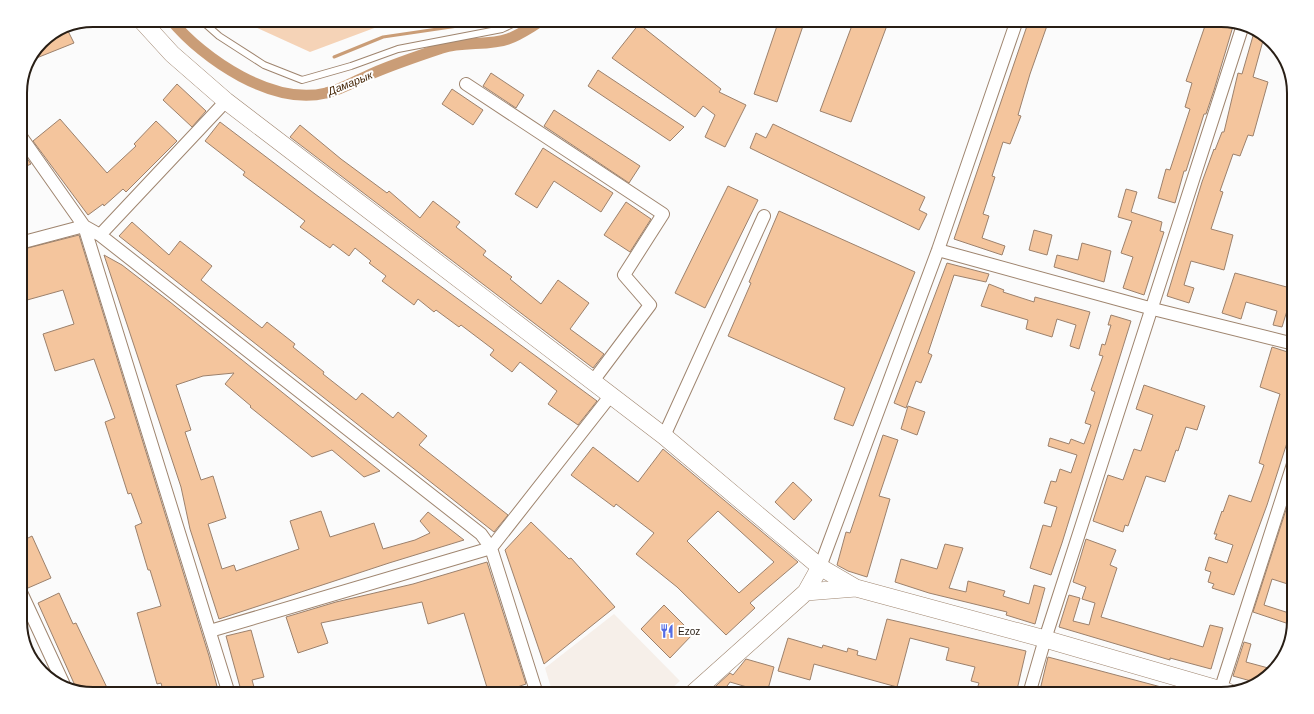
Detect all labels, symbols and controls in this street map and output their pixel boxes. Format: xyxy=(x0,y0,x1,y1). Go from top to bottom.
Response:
water label: Дамарык xyxy=(324,68,375,98)
restaurant icon: Ezoz xyxy=(659,623,675,639)
place label: Ezoz xyxy=(678,626,700,637)

